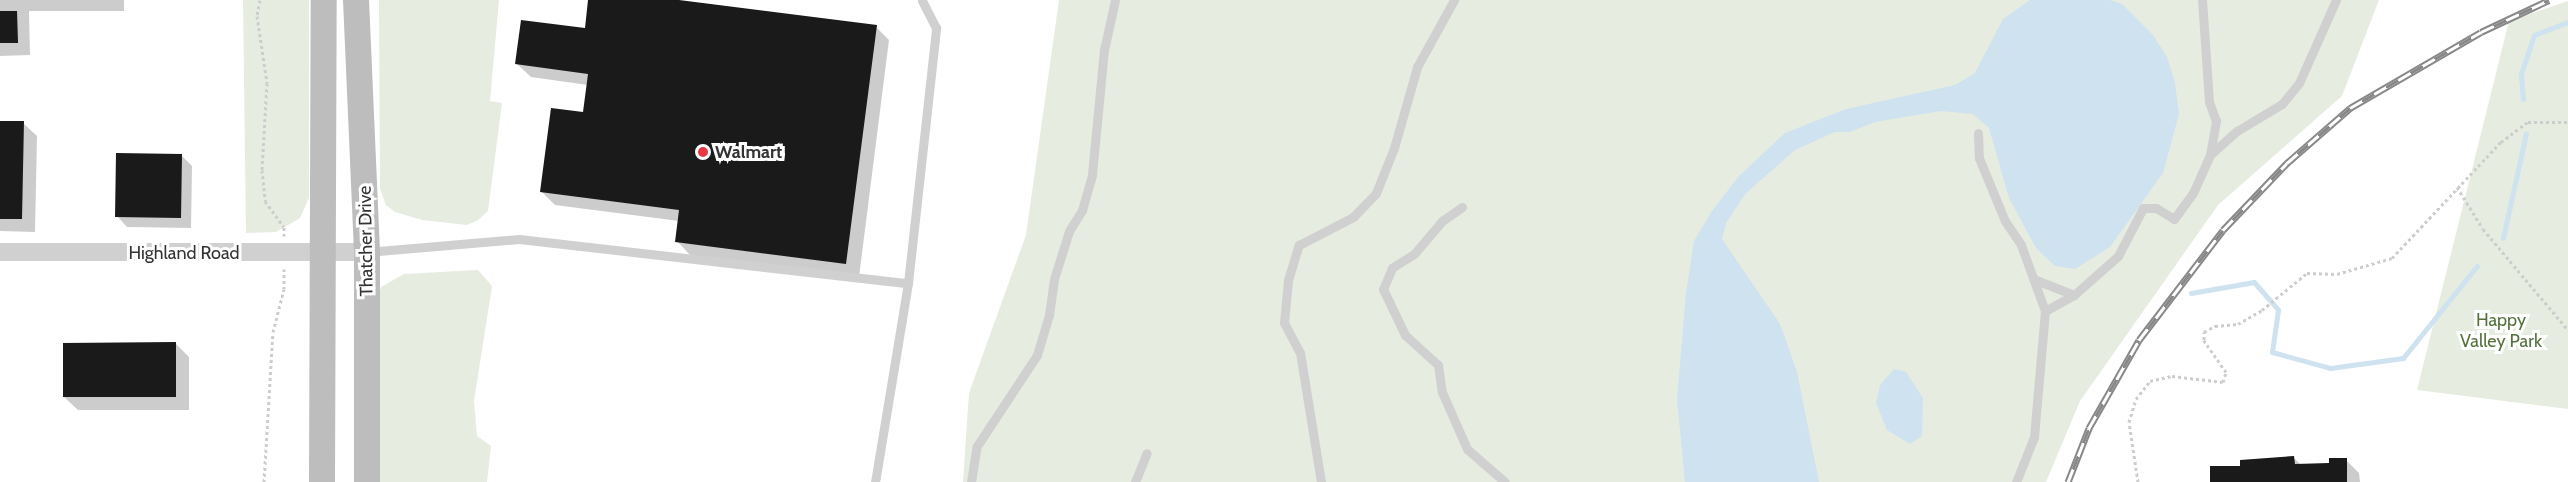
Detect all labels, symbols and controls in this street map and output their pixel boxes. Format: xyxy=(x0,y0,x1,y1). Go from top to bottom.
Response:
place label: Walmart xyxy=(715,141,782,163)
marker: Walmart xyxy=(696,145,710,159)
street label: Thatcher Drive xyxy=(354,185,378,297)
street label: Highland Road xyxy=(128,242,240,264)
park label: Happy Valley Park xyxy=(2460,310,2542,352)

